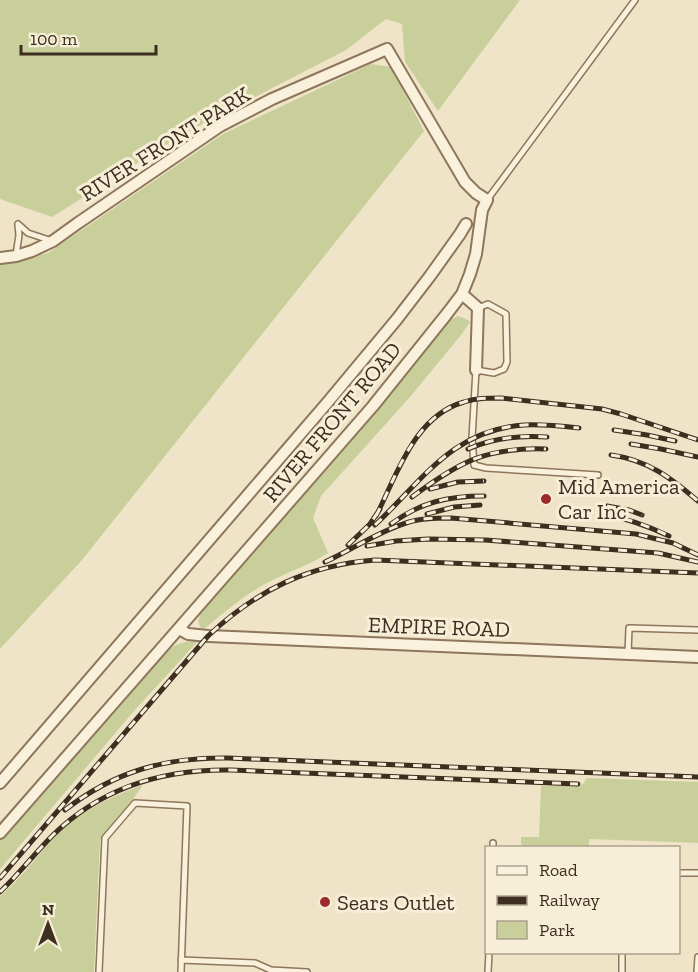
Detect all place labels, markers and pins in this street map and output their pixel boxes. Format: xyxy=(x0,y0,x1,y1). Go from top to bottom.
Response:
place label: Mid America Car Inc xyxy=(558,473,680,525)
marker: Mid America Car Inc xyxy=(539,492,553,506)
place label: Sears Outlet xyxy=(337,889,455,916)
marker: Sears Outlet xyxy=(318,895,332,909)

